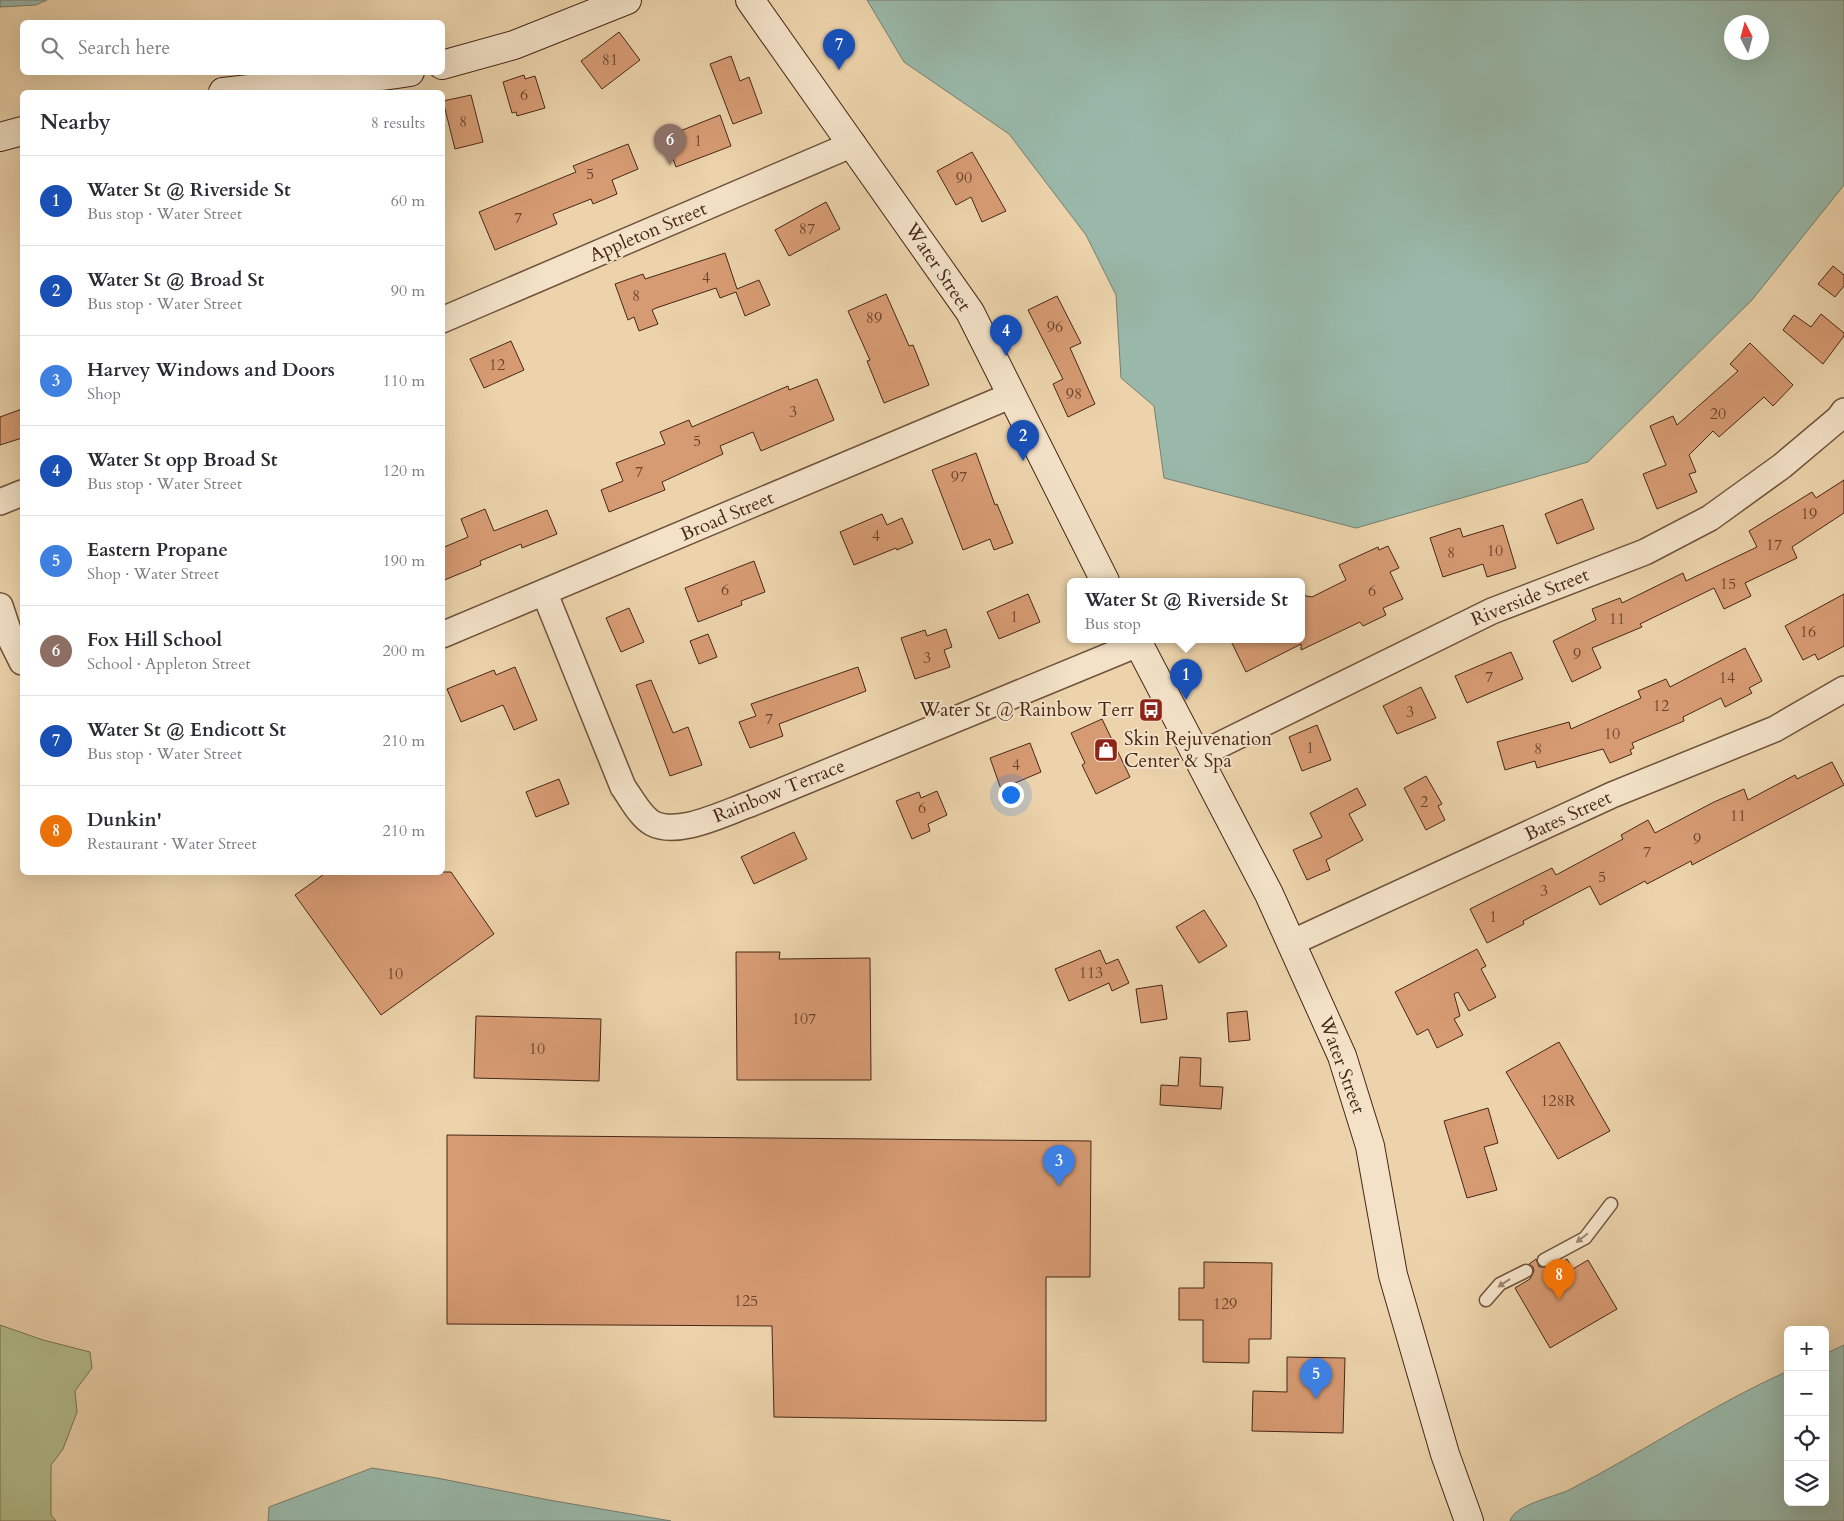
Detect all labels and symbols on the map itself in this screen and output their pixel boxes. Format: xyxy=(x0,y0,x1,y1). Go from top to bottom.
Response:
north arrow xyxy=(1724,15,1769,60)
pin: 7 xyxy=(823,29,855,70)
house number: 81 xyxy=(602,49,618,71)
house number: 6 xyxy=(520,84,528,106)
house number: 8 xyxy=(459,111,467,133)
pin: 6 xyxy=(654,124,686,165)
house number: 1 xyxy=(694,130,702,152)
house number: 5 xyxy=(586,163,594,185)
house number: 90 xyxy=(956,167,972,189)
street label: Appleton Street xyxy=(585,196,711,268)
house number: 7 xyxy=(514,207,522,229)
street label: Water Street xyxy=(898,217,977,316)
house number: 87 xyxy=(799,218,815,240)
house number: 4 xyxy=(702,267,710,289)
house number: 8 xyxy=(632,285,640,307)
house number: 89 xyxy=(866,307,882,329)
pin: 4 xyxy=(990,315,1022,356)
house number: 96 xyxy=(1047,316,1063,338)
house number: 12 xyxy=(489,354,505,376)
house number: 98 xyxy=(1066,383,1082,405)
house number: 3 xyxy=(789,401,797,423)
house number: 20 xyxy=(1710,403,1726,425)
pin: 2 xyxy=(1007,420,1039,461)
house number: 5 xyxy=(693,430,701,452)
house number: 7 xyxy=(635,461,643,483)
house number: 97 xyxy=(951,466,967,488)
street label: Broad Street xyxy=(676,485,778,547)
house number: 19 xyxy=(1801,503,1817,525)
house number: 4 xyxy=(872,525,880,547)
house number: 17 xyxy=(1766,534,1782,556)
house number: 10 xyxy=(1487,540,1503,562)
house number: 8 xyxy=(1447,542,1455,564)
street label: Riverside Street xyxy=(1467,562,1593,632)
house number: 15 xyxy=(1720,573,1736,595)
house number: 6 xyxy=(721,579,729,601)
house number: 6 xyxy=(1368,580,1376,602)
house number: 1 xyxy=(1010,606,1018,628)
house number: 11 xyxy=(1609,608,1625,630)
house number: 16 xyxy=(1800,621,1816,643)
house number: 9 xyxy=(1573,643,1581,665)
house number: 3 xyxy=(923,647,931,669)
pin: 1 xyxy=(1170,659,1202,700)
house number: 7 xyxy=(1485,666,1493,688)
house number: 14 xyxy=(1719,667,1735,689)
house number: 12 xyxy=(1653,695,1669,717)
place label: Water St @ Rainbow Terr xyxy=(918,697,1134,723)
bus stop icon: Water St @ Rainbow Terr xyxy=(1138,697,1164,723)
house number: 3 xyxy=(1406,701,1414,723)
house number: 7 xyxy=(765,708,773,730)
house number: 10 xyxy=(1604,723,1620,745)
place label: Skin Rejuvenation Center & Spa xyxy=(1124,726,1272,774)
shop icon: Skin Rejuvenation Center & Spa xyxy=(1093,737,1119,763)
house number: 1 xyxy=(1306,737,1314,759)
house number: 8 xyxy=(1534,738,1542,760)
street label: Rainbow Terrace xyxy=(709,753,849,829)
house number: 4 xyxy=(1012,754,1020,776)
your location xyxy=(998,782,1024,808)
street label: Bates Street xyxy=(1520,785,1616,847)
house number: 2 xyxy=(1420,791,1428,813)
house number: 6 xyxy=(918,797,926,819)
house number: 11 xyxy=(1730,805,1746,827)
house number: 9 xyxy=(1693,828,1701,850)
house number: 7 xyxy=(1643,841,1651,863)
house number: 5 xyxy=(1598,866,1606,888)
house number: 3 xyxy=(1540,880,1548,902)
house number: 1 xyxy=(1489,906,1497,928)
house number: 113 xyxy=(1079,962,1103,984)
house number: 10 xyxy=(387,963,403,985)
house number: 107 xyxy=(792,1008,816,1030)
street label: Water Street xyxy=(1312,1012,1372,1117)
house number: 10 xyxy=(529,1038,545,1060)
house number: 128R xyxy=(1540,1090,1576,1112)
pin: 3 xyxy=(1043,1145,1075,1186)
one-way arrow xyxy=(1575,1233,1589,1243)
pin: 8 xyxy=(1543,1259,1575,1300)
one-way arrow xyxy=(1497,1278,1511,1288)
house number: 125 xyxy=(734,1290,758,1312)
house number: 129 xyxy=(1213,1293,1237,1315)
pin: 5 xyxy=(1300,1358,1332,1399)

